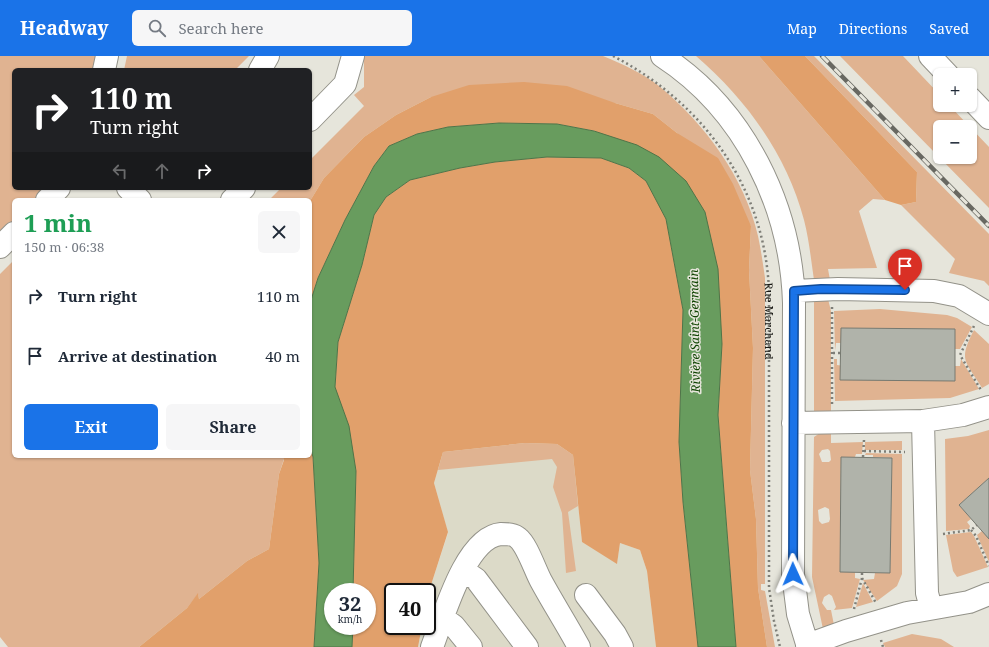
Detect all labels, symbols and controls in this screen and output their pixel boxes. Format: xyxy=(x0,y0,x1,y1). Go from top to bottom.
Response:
search box xyxy=(132,10,412,46)
text: Headway xyxy=(20,15,108,41)
icon: search xyxy=(146,17,168,39)
text: Search here xyxy=(178,18,264,38)
text: Map xyxy=(787,19,817,38)
text: Directions xyxy=(839,19,907,38)
text: Saved xyxy=(929,19,969,38)
map controls xyxy=(933,68,977,164)
button: + xyxy=(933,68,977,112)
text: 110 m xyxy=(90,79,172,117)
icon: right xyxy=(24,84,76,136)
text: Turn right xyxy=(90,115,179,139)
button: − xyxy=(933,120,977,164)
icon: left xyxy=(109,160,131,182)
icon: ahead xyxy=(151,160,173,182)
icon: right xyxy=(193,160,215,182)
text: 1 min xyxy=(24,206,92,239)
button: close xyxy=(258,211,300,253)
text: 150 m · 06:38 xyxy=(24,238,104,256)
pin xyxy=(888,249,922,290)
icon: arrive xyxy=(894,255,916,277)
water label: Rivière Saint-Germain xyxy=(685,269,704,394)
street label: Rue Marchand xyxy=(762,282,777,360)
icon: right xyxy=(24,285,46,307)
text: Turn right xyxy=(58,286,137,306)
text: 110 m xyxy=(257,286,300,306)
icon: arrive xyxy=(24,345,46,367)
text: Arrive at destination xyxy=(58,346,217,366)
text: 40 m xyxy=(265,346,300,366)
button: Exit xyxy=(24,404,158,450)
button: Share xyxy=(166,404,300,450)
position arrow xyxy=(772,553,814,595)
speed limit sign: 40 xyxy=(384,583,436,635)
text: 32 xyxy=(339,590,361,617)
text: km/h xyxy=(338,612,362,626)

